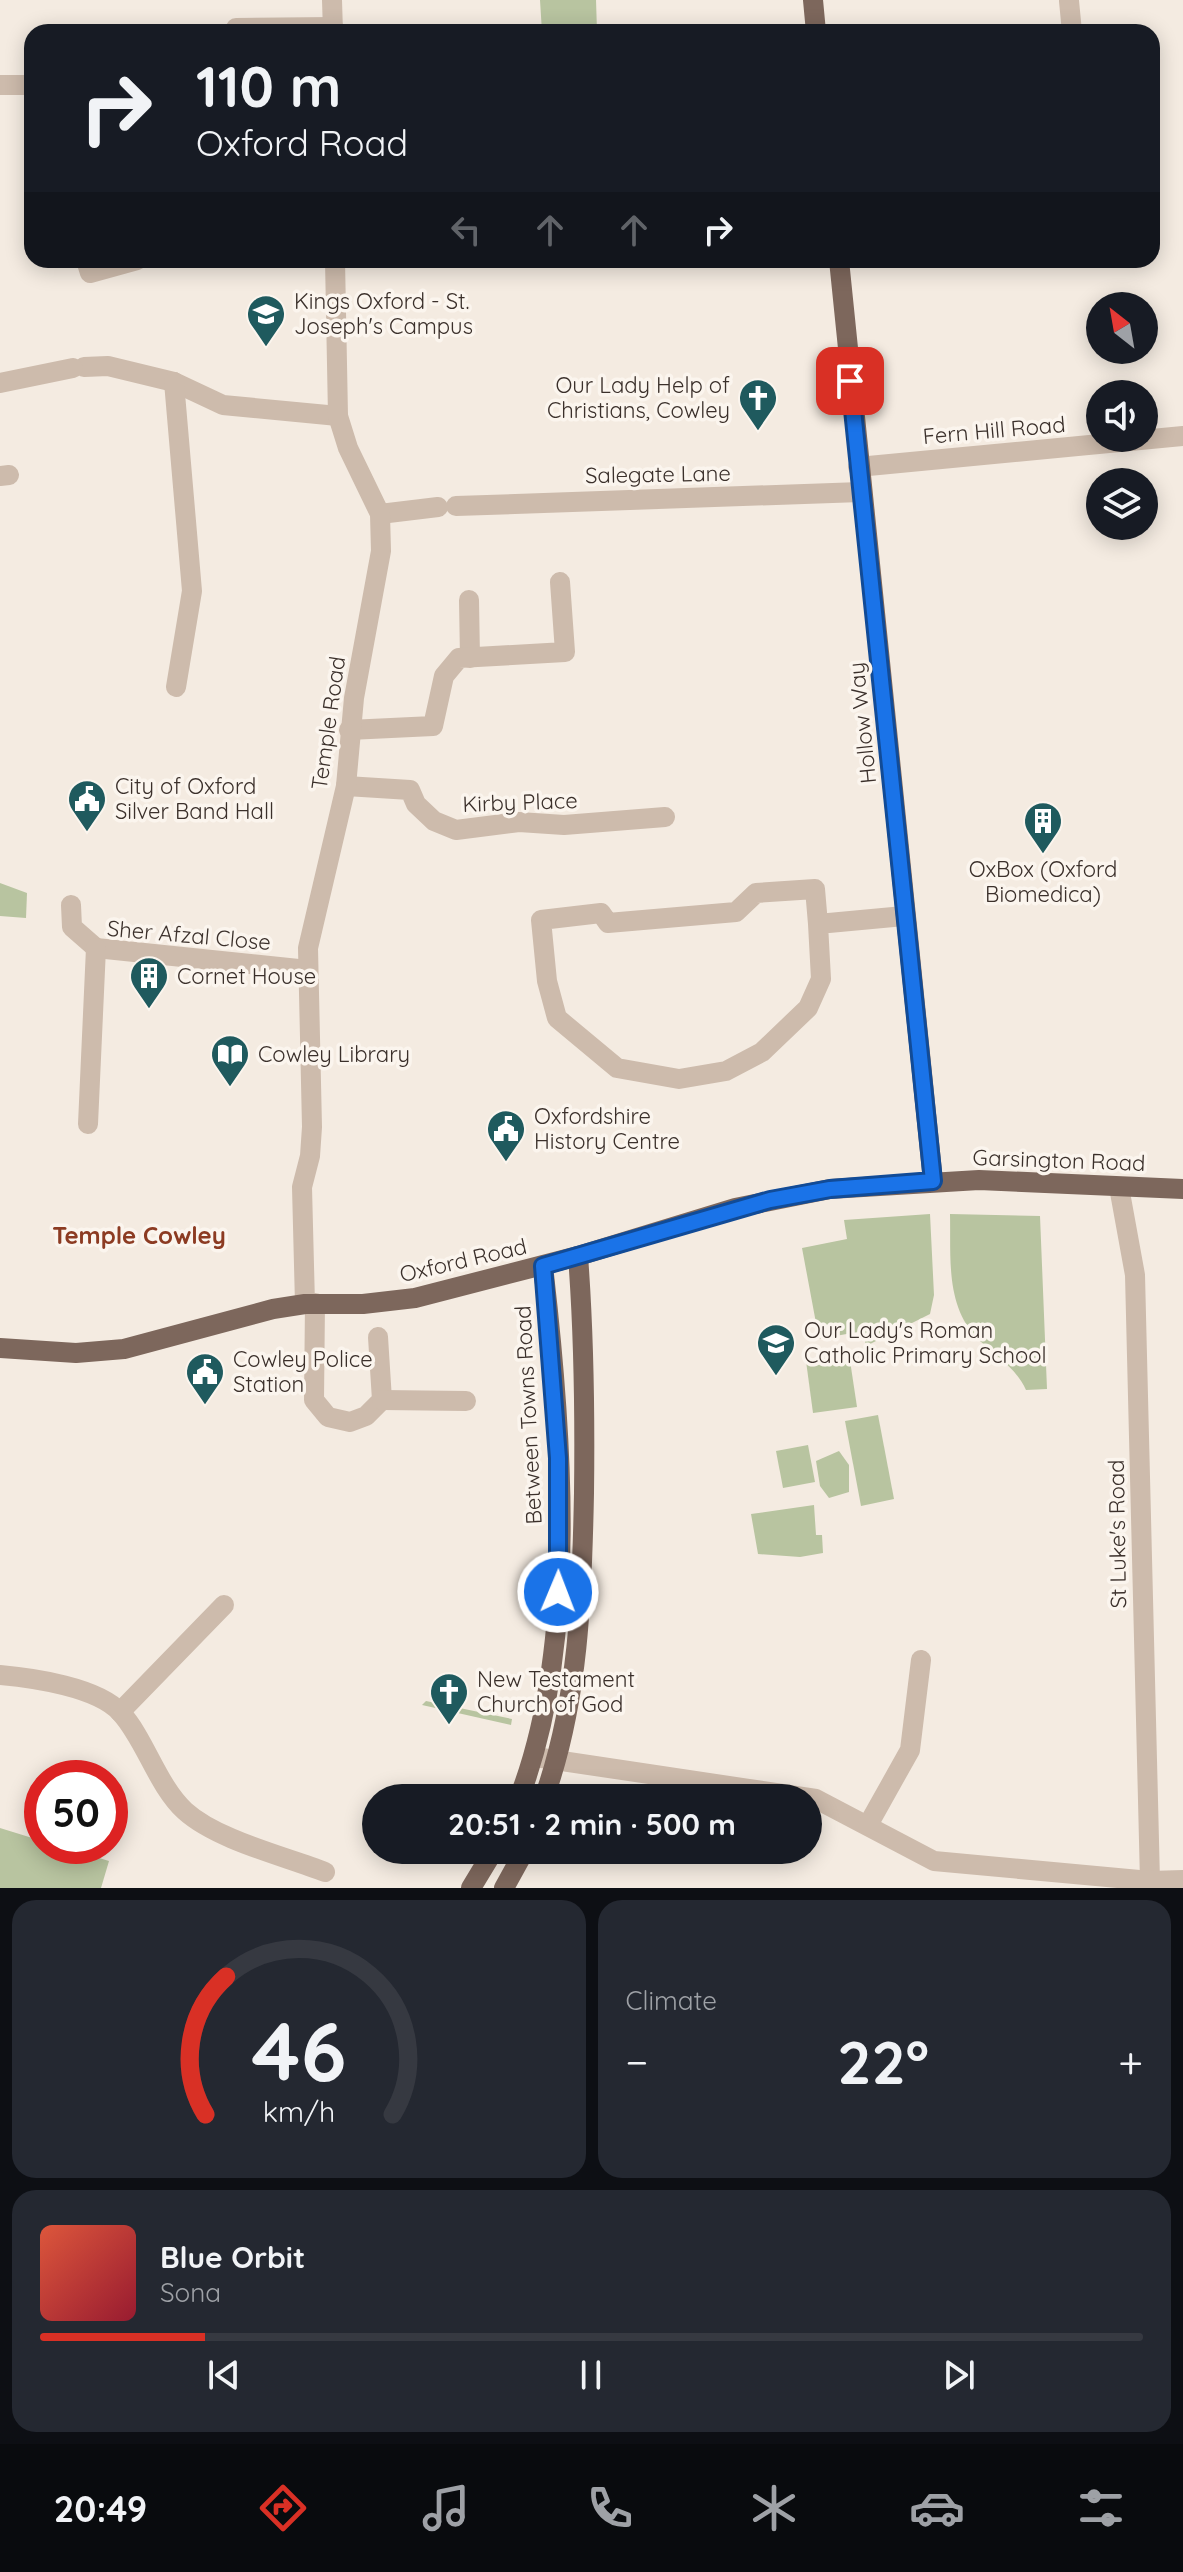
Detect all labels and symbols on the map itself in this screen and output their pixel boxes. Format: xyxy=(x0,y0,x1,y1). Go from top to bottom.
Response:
place label: Kings Oxford - St. Joseph's Campus xyxy=(294,287,473,340)
north arrow xyxy=(1086,292,1158,364)
school or university icon: Kings Oxford - St. Joseph's Campus xyxy=(245,293,287,348)
pin xyxy=(816,347,884,415)
place label: Our Lady Help of Christians, Cowley xyxy=(547,371,730,424)
church icon: Our Lady Help of Christians, Cowley xyxy=(737,377,779,432)
street label: Fern Hill Road xyxy=(922,410,1066,450)
street label: Salegate Lane xyxy=(585,459,731,489)
street label: Temple Road xyxy=(305,655,351,791)
street label: Hollow Way xyxy=(842,661,882,785)
place label: City of Oxford Silver Band Hall xyxy=(115,772,274,825)
public building icon: City of Oxford Silver Band Hall xyxy=(66,778,108,833)
street label: Kirby Place xyxy=(462,786,578,818)
building icon: OxBox (Oxford Biomedica) xyxy=(1022,800,1064,855)
place label: OxBox (Oxford Biomedica) xyxy=(969,855,1117,908)
street label: Sher Afzal Close xyxy=(106,914,272,956)
building icon: Cornet House xyxy=(128,955,170,1010)
place label: Cornet House xyxy=(177,962,316,990)
library icon: Cowley Library xyxy=(209,1033,251,1088)
place label: Cowley Library xyxy=(258,1040,410,1068)
place label: Oxfordshire History Centre xyxy=(534,1102,680,1155)
public building icon: Oxfordshire History Centre xyxy=(485,1108,527,1163)
street label: Garsington Road xyxy=(972,1143,1146,1177)
district label: Temple Cowley xyxy=(52,1220,226,1250)
street label: Oxford Road xyxy=(397,1232,529,1288)
street label: Between Towns Road xyxy=(508,1305,548,1525)
place label: Our Lady's Roman Catholic Primary School xyxy=(804,1316,1047,1369)
school or university icon: Our Lady's Roman Catholic Primary School xyxy=(755,1322,797,1377)
place label: Cowley Police Station xyxy=(233,1345,373,1398)
public building icon: Cowley Police Station xyxy=(184,1351,226,1406)
street label: St Luke's Road xyxy=(1102,1459,1132,1609)
position arrow xyxy=(516,1550,600,1634)
place label: New Testament Church of God xyxy=(477,1665,635,1718)
church icon: New Testament Church of God xyxy=(428,1671,470,1726)
speed limit sign: 50 xyxy=(24,1760,128,1864)

